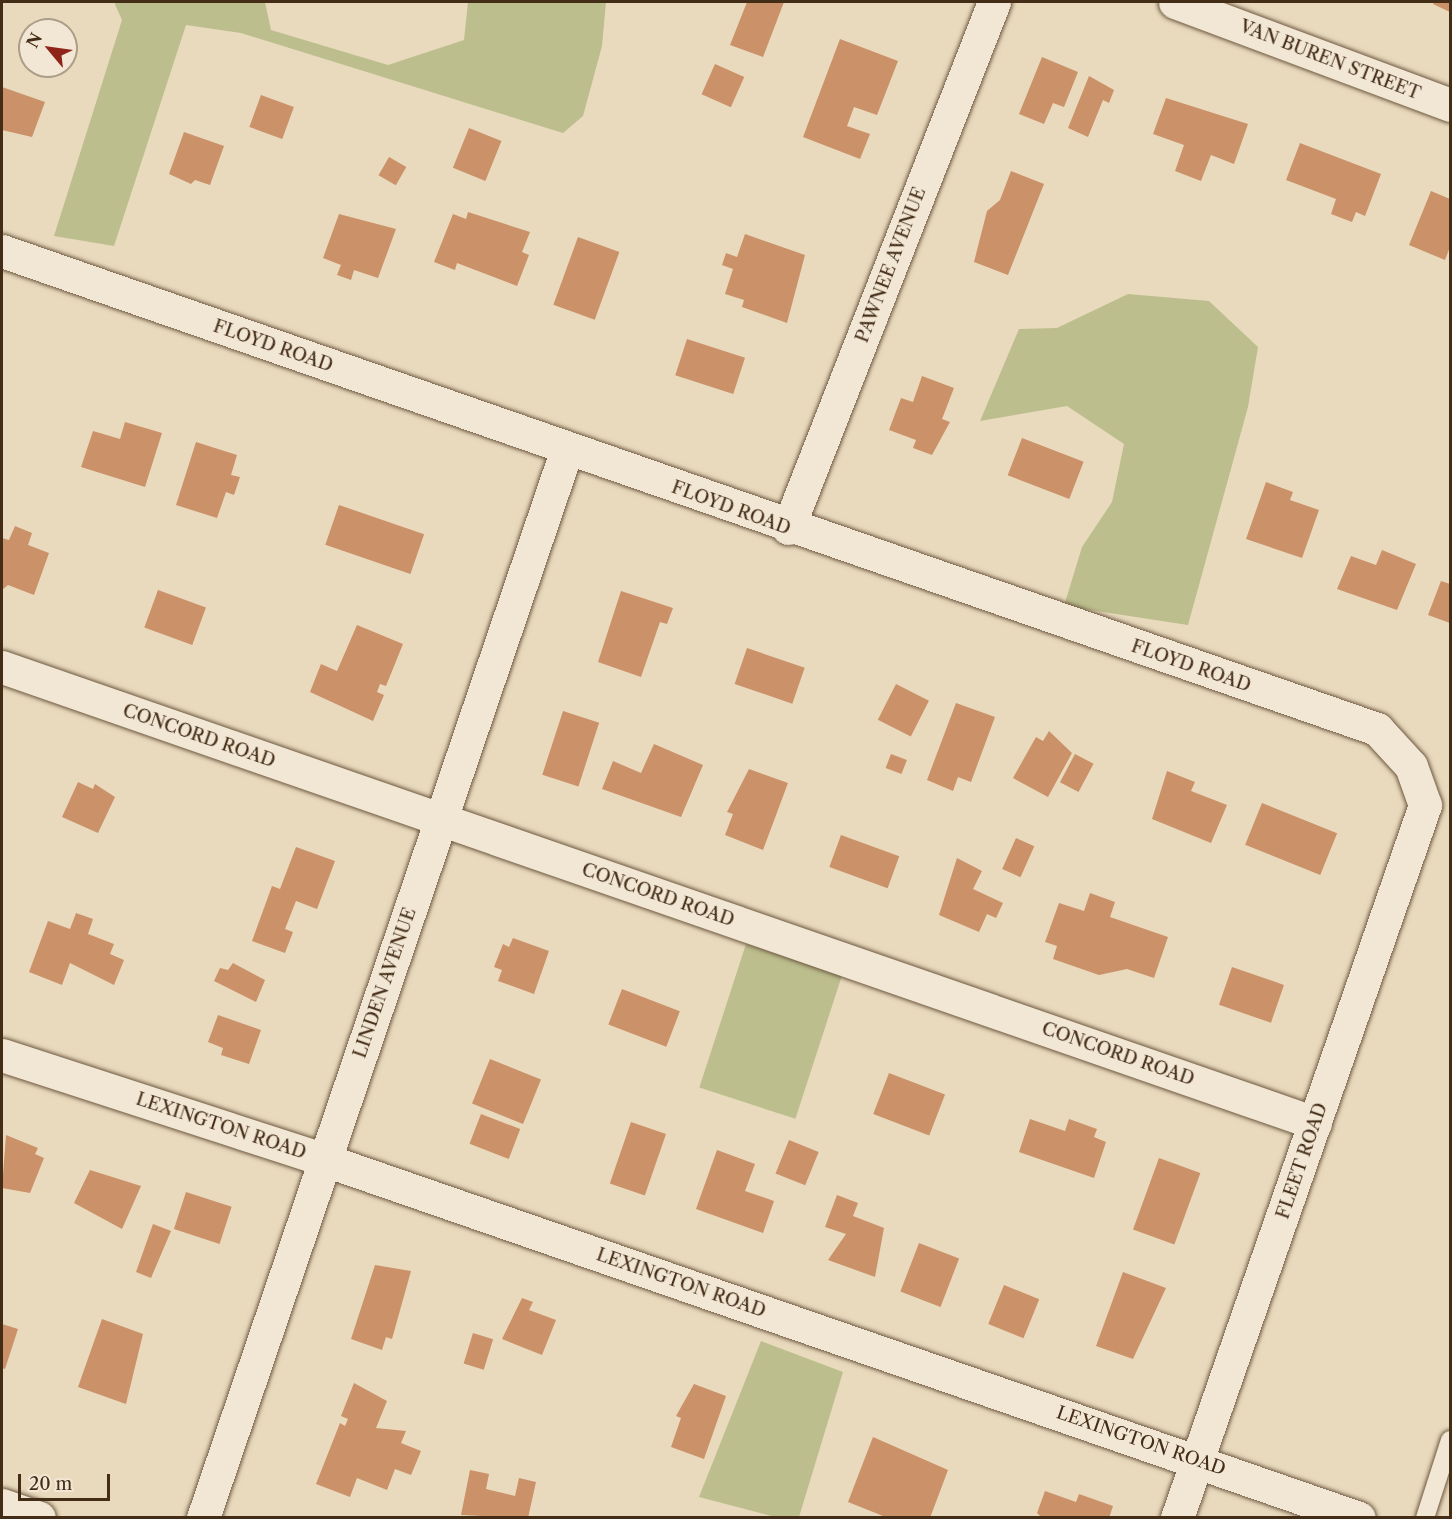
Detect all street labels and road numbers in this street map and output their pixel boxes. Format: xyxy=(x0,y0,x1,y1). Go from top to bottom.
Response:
street label: VAN BUREN STREET xyxy=(1237,16,1423,104)
street label: PAWNEE AVENUE xyxy=(851,184,931,346)
street label: FLOYD ROAD xyxy=(210,315,336,377)
street label: FLOYD ROAD xyxy=(669,476,793,540)
street label: FLOYD ROAD xyxy=(1128,635,1254,697)
street label: CONCORD ROAD xyxy=(120,700,278,772)
street label: CONCORD ROAD xyxy=(579,859,737,931)
street label: LINDEN AVENUE xyxy=(349,905,421,1061)
street label: CONCORD ROAD xyxy=(1039,1018,1197,1090)
street label: LEXINGTON ROAD xyxy=(133,1088,309,1164)
street label: FLEET ROAD xyxy=(1272,1100,1332,1222)
street label: LEXINGTON ROAD xyxy=(594,1244,768,1322)
street label: LEXINGTON ROAD xyxy=(1054,1402,1228,1480)

